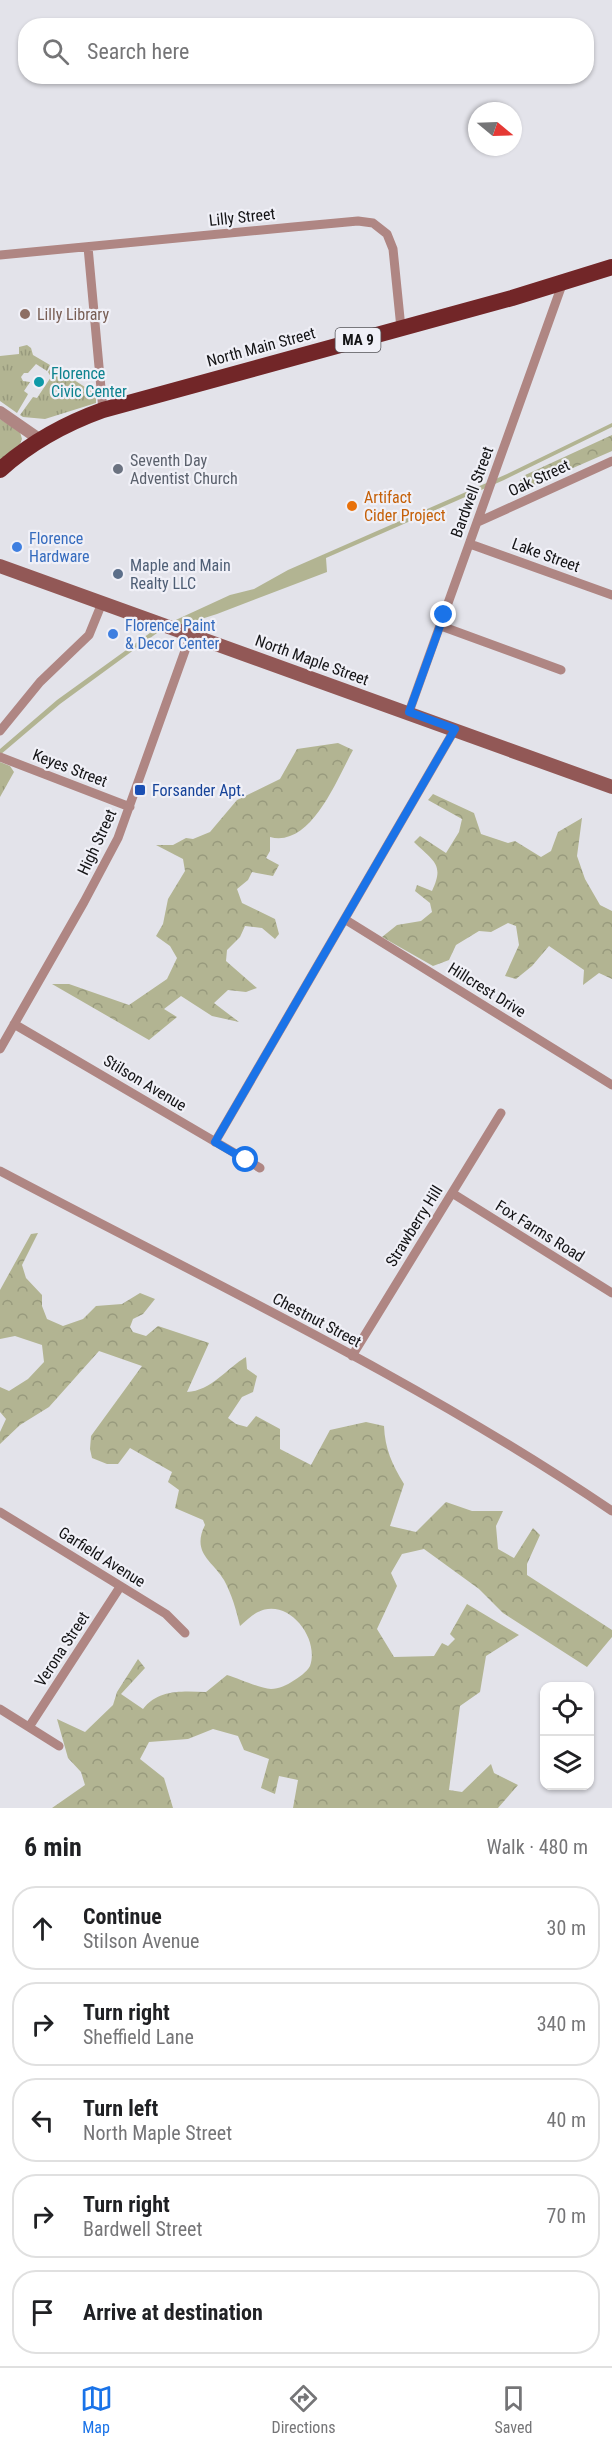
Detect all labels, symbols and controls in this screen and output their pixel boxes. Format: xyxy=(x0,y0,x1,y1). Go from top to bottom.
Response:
search box xyxy=(18,18,594,84)
icon: search xyxy=(39,35,72,68)
text: Search here xyxy=(87,39,189,64)
north arrow xyxy=(468,102,522,156)
street label: Lilly Street xyxy=(208,204,276,230)
place label: Lilly Library xyxy=(37,305,109,324)
marker: Lilly Library xyxy=(18,307,32,321)
street label: North Main Street xyxy=(205,323,318,371)
road number: MA 9 xyxy=(336,328,380,352)
place label: Florence Civic Center xyxy=(51,364,127,401)
marker: Florence Civic Center xyxy=(32,375,46,389)
street label: Bardwell Street xyxy=(447,444,497,540)
place label: Seventh Day Adventist Church xyxy=(130,451,238,488)
street label: Oak Street xyxy=(505,455,573,500)
marker: Seventh Day Adventist Church xyxy=(111,462,125,476)
place label: Artifact Cider Project xyxy=(364,488,446,525)
marker: Artifact Cider Project xyxy=(345,499,359,513)
place label: Florence Hardware xyxy=(29,529,90,566)
street label: Lake Street xyxy=(509,534,583,576)
marker: Florence Hardware xyxy=(10,540,24,554)
place label: Maple and Main Realty LLC xyxy=(130,556,231,593)
marker: Maple and Main Realty LLC xyxy=(111,567,125,581)
route end xyxy=(430,601,456,627)
place label: Florence Paint & Decor Center xyxy=(125,616,220,653)
marker: Florence Paint & Decor Center xyxy=(106,627,120,641)
street label: North Maple Street xyxy=(253,631,372,689)
street label: Keyes Street xyxy=(30,745,110,791)
place label: Forsander Apt. xyxy=(152,781,245,800)
marker: Forsander Apt. xyxy=(133,783,147,797)
street label: High Street xyxy=(74,806,121,878)
street label: Hillcrest Drive xyxy=(445,959,529,1021)
street label: Stilson Avenue xyxy=(100,1051,190,1115)
route start xyxy=(232,1146,258,1172)
street label: Strawberry Hill xyxy=(382,1182,446,1270)
street label: Fox Farms Road xyxy=(492,1196,588,1266)
street label: Chestnut Street xyxy=(269,1289,365,1351)
street label: Garfield Avenue xyxy=(55,1523,149,1591)
street label: Verona Street xyxy=(31,1608,93,1690)
map controls xyxy=(540,1682,594,1790)
button: locate xyxy=(540,1682,594,1736)
button: layers xyxy=(540,1736,594,1790)
text: 6 min xyxy=(24,1832,82,1862)
text: Walk · 480 m xyxy=(487,1835,588,1859)
text: Continue xyxy=(83,1904,162,1929)
icon: ahead xyxy=(26,1912,59,1945)
text: 30 m xyxy=(547,1916,586,1940)
text: Stilson Avenue xyxy=(83,1929,199,1953)
text: Turn right xyxy=(83,2000,170,2025)
icon: right xyxy=(26,2008,59,2041)
text: 340 m xyxy=(537,2012,586,2036)
text: Sheffield Lane xyxy=(83,2025,194,2049)
text: Turn left xyxy=(83,2096,158,2121)
icon: left xyxy=(26,2104,59,2137)
text: 40 m xyxy=(547,2108,586,2132)
text: North Maple Street xyxy=(83,2121,232,2145)
text: Turn right xyxy=(83,2192,170,2217)
icon: right xyxy=(26,2200,59,2233)
text: 70 m xyxy=(547,2204,586,2228)
text: Bardwell Street xyxy=(83,2217,202,2241)
icon: arrive xyxy=(26,2296,59,2329)
text: Arrive at destination xyxy=(83,2300,263,2325)
tab: Map xyxy=(80,2382,113,2437)
tab: Directions xyxy=(272,2382,335,2437)
tab: Saved xyxy=(494,2382,532,2437)

